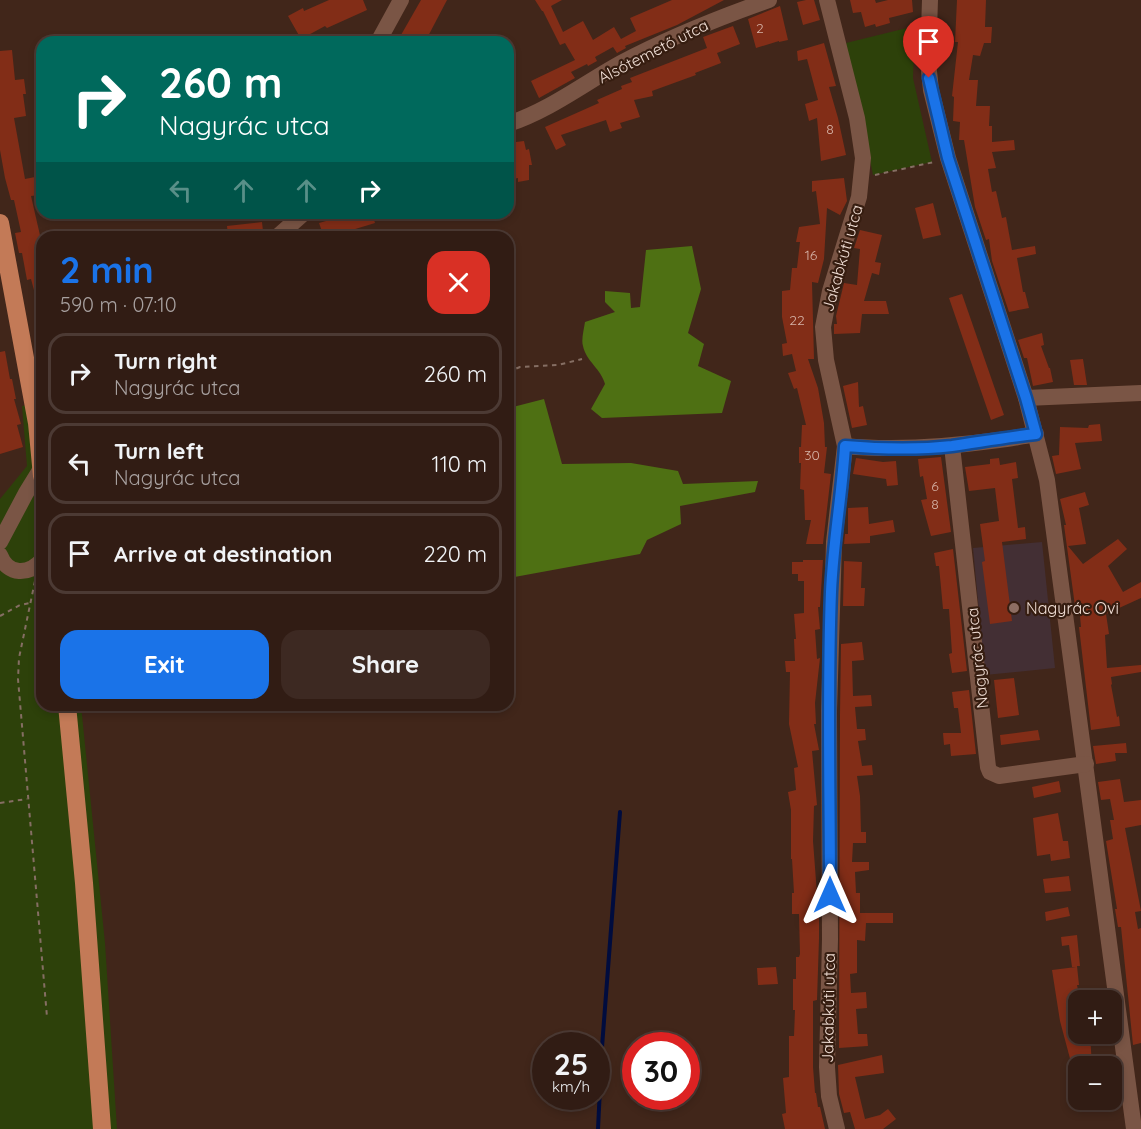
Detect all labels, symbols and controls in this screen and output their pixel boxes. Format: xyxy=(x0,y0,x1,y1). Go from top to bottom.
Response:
street label: Alsótemető utca xyxy=(595,15,711,87)
pin xyxy=(903,16,954,78)
house number: 2 xyxy=(756,19,764,37)
icon: arrive xyxy=(912,25,945,58)
text: 260 m xyxy=(159,56,282,109)
icon: right xyxy=(60,60,138,138)
text: Nagyrác utca xyxy=(159,108,330,142)
house number: 8 xyxy=(826,120,834,138)
icon: left xyxy=(164,174,197,207)
icon: ahead xyxy=(227,174,260,207)
icon: ahead xyxy=(290,174,323,207)
icon: right xyxy=(353,174,386,207)
street label: Jakabkúti utca xyxy=(817,202,867,314)
house number: 16 xyxy=(805,246,818,264)
text: 2 min xyxy=(60,247,154,292)
button: close xyxy=(427,251,490,314)
text: 590 m · 07:10 xyxy=(60,292,177,317)
house number: 22 xyxy=(789,311,805,329)
text: Turn right xyxy=(114,347,218,375)
icon: right xyxy=(63,357,96,390)
text: 260 m xyxy=(424,360,487,388)
text: Nagyrác utca xyxy=(114,375,240,400)
text: Turn left xyxy=(114,437,204,465)
house number: 30 xyxy=(804,446,820,464)
icon: left xyxy=(63,447,96,480)
text: 110 m xyxy=(432,450,487,478)
text: Nagyrác utca xyxy=(114,465,240,490)
house number: 6 xyxy=(931,477,939,495)
house number: 8 xyxy=(931,495,939,513)
icon: arrive xyxy=(63,537,96,570)
text: Arrive at destination xyxy=(114,540,332,568)
text: 220 m xyxy=(423,540,487,568)
place label: Nagyrác Ovi xyxy=(1026,598,1119,618)
marker: Nagyrác Ovi xyxy=(1007,601,1021,615)
street label: Nagyrác utca xyxy=(962,607,992,709)
button: Exit xyxy=(60,630,269,699)
button: Share xyxy=(281,630,490,699)
position arrow xyxy=(798,863,862,927)
street label: Jakabkúti utca xyxy=(817,953,839,1063)
map controls xyxy=(1068,990,1122,1110)
button: + xyxy=(1068,990,1122,1044)
speed limit sign: 30 xyxy=(622,1032,700,1110)
text: 25 xyxy=(554,1045,588,1083)
button: − xyxy=(1068,1056,1122,1110)
text: km/h xyxy=(552,1077,590,1096)

